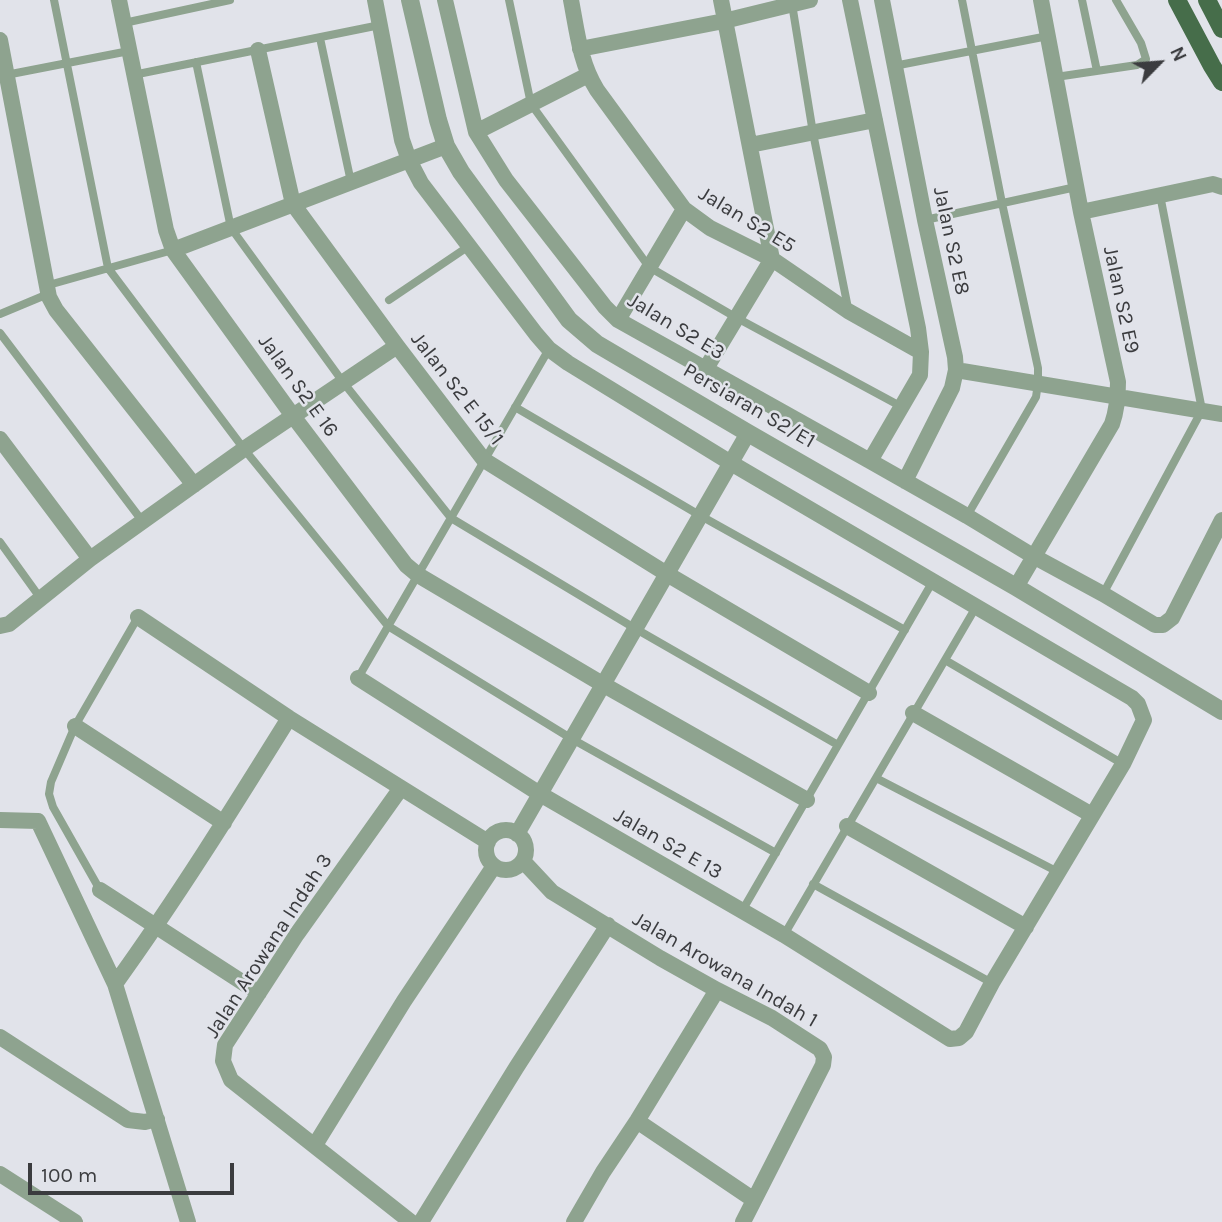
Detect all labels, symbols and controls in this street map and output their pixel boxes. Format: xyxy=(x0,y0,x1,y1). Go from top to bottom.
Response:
north arrow xyxy=(1124,28,1194,98)
text: N xyxy=(1165,43,1191,65)
street label: Jalan S2 E5 xyxy=(694,181,800,259)
street label: Jalan S2 E8 xyxy=(927,185,975,297)
street label: Jalan S2 E9 xyxy=(1097,244,1145,356)
street label: Jalan S2 E3 xyxy=(623,288,729,366)
street label: Jalan S2 E 15/1 xyxy=(405,327,509,451)
street label: Jalan S2 E 16 xyxy=(252,330,344,442)
street label: Persiaran S2/E1 xyxy=(678,358,820,454)
street label: Jalan S2 E 13 xyxy=(609,803,727,885)
street label: Jalan Arowana Indah 3 xyxy=(200,849,338,1043)
street label: Jalan Arowana Indah 1 xyxy=(628,907,822,1033)
scale bar xyxy=(32,1148,238,1192)
text: 100 m xyxy=(41,1163,98,1187)

